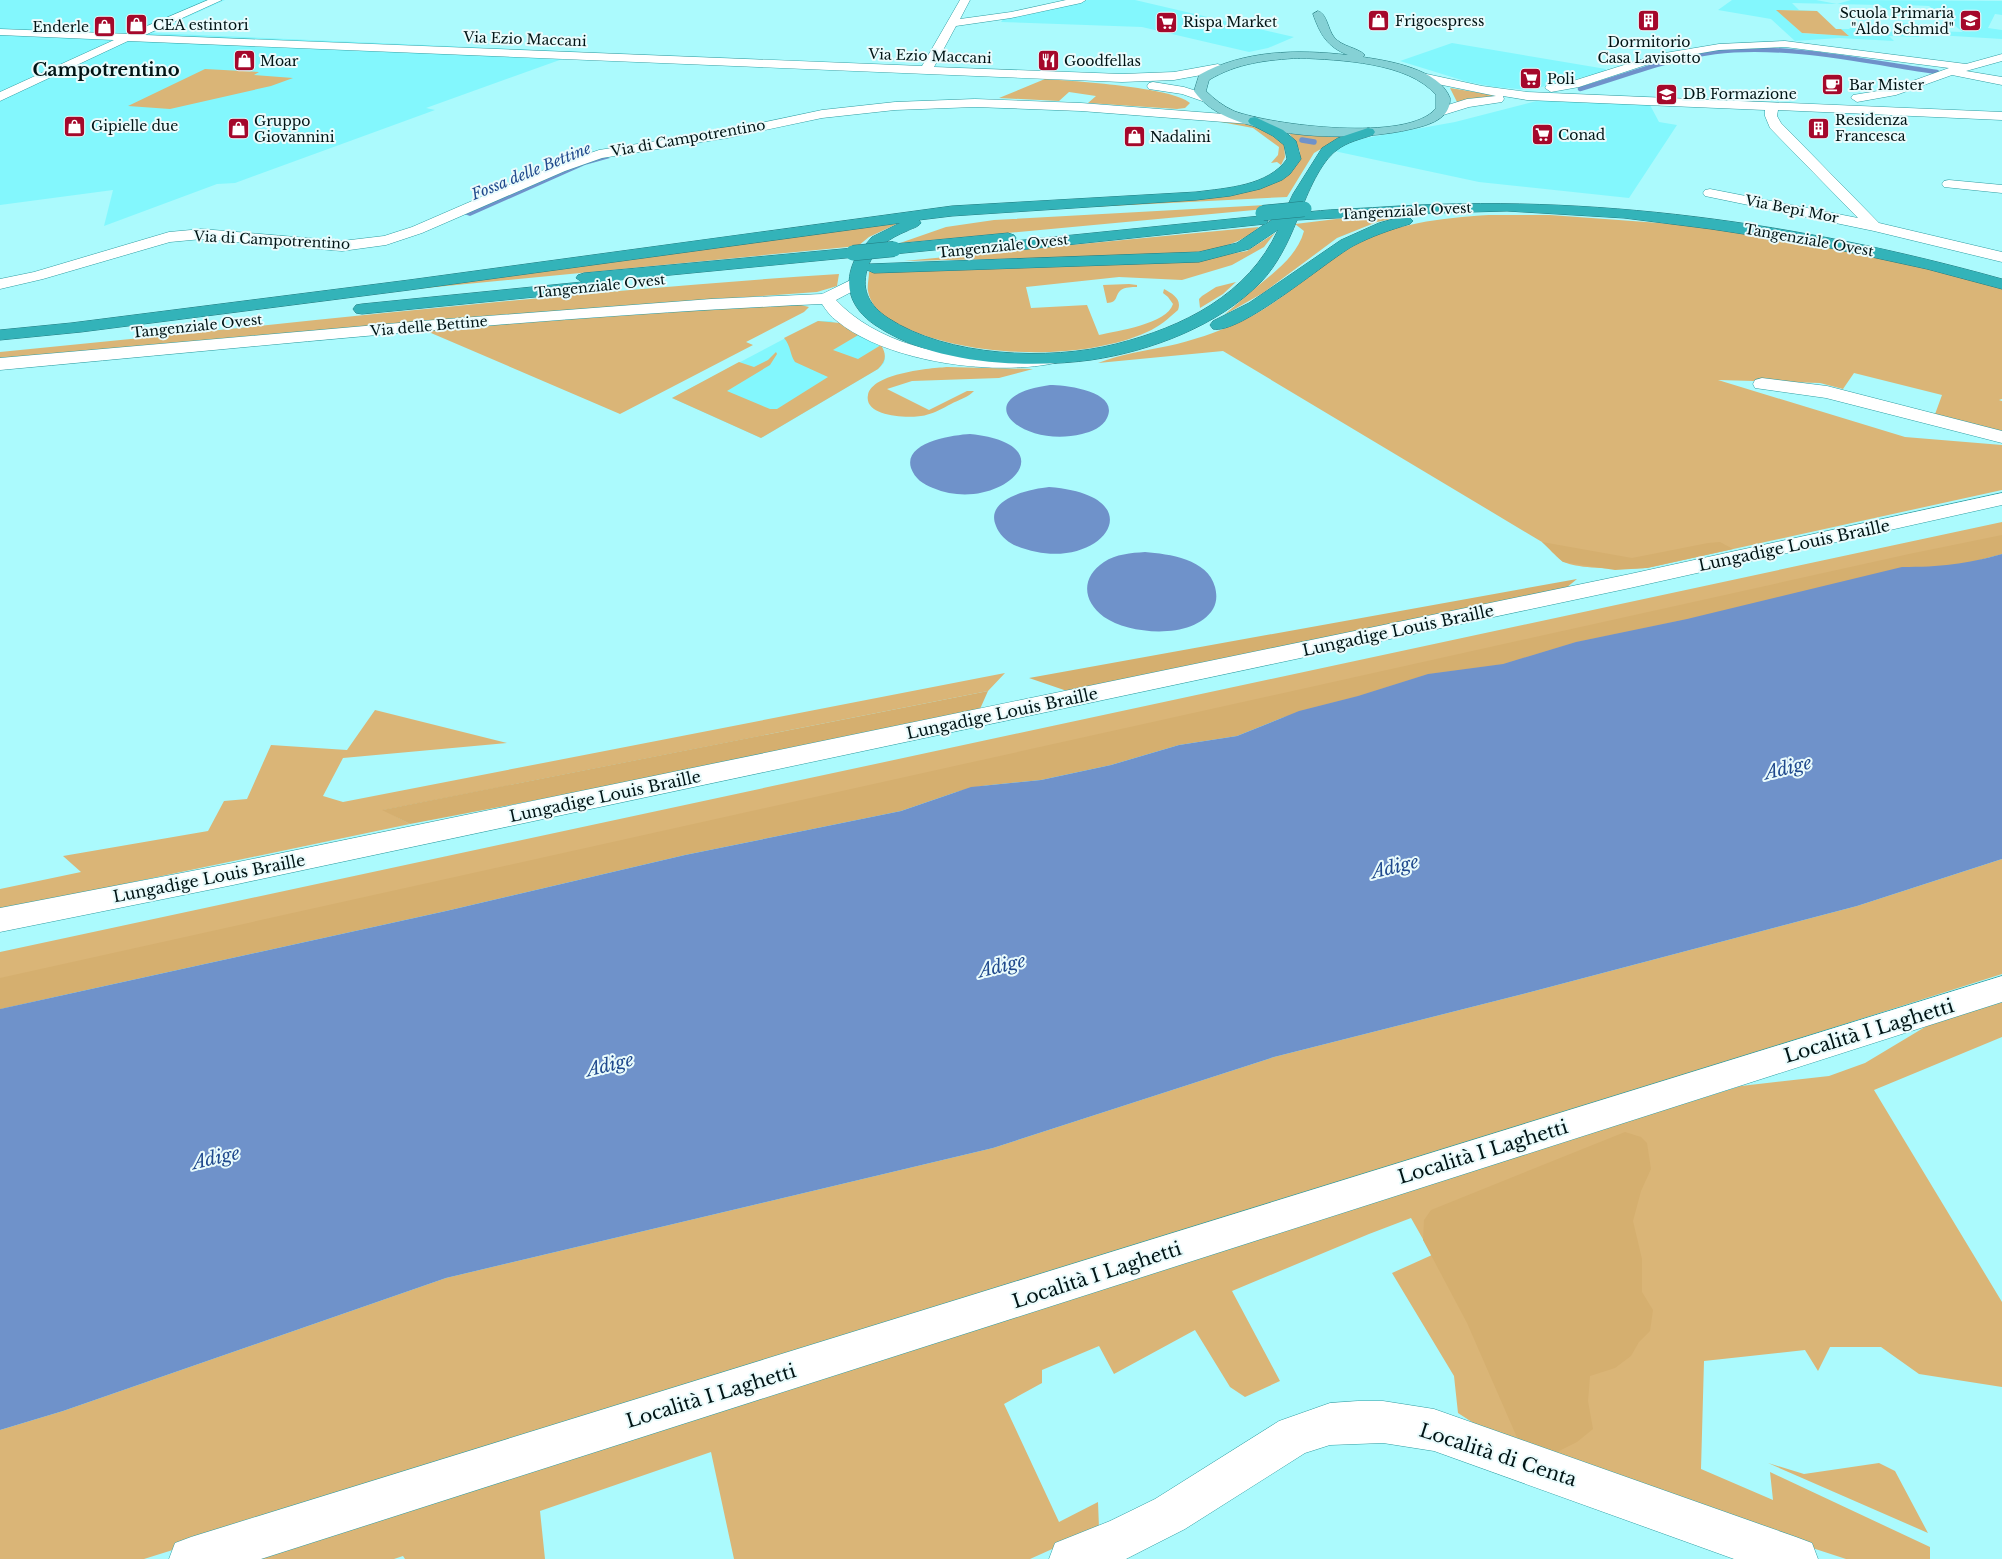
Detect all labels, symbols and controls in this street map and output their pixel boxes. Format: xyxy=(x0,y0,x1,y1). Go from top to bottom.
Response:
place label: Scuola Primaria "Aldo Schmid" xyxy=(1840,4,1954,38)
building icon: Dormitorio Casa Lavisotto xyxy=(1637,8,1661,32)
shop icon: Frigoespress xyxy=(1367,9,1391,33)
school or university icon: Scuola Primaria "Aldo Schmid" xyxy=(1958,9,1982,33)
supermarket icon: Rispa Market xyxy=(1155,10,1179,34)
place label: Frigoespress xyxy=(1395,12,1484,30)
shop icon: CEA estintori xyxy=(125,13,149,37)
place label: Rispa Market xyxy=(1183,13,1278,31)
shop icon: Enderle xyxy=(93,15,117,39)
place label: CEA estintori xyxy=(153,16,249,34)
place label: Enderle xyxy=(32,18,89,36)
street label: Via Ezio Maccani xyxy=(462,28,587,50)
place label: Dormitorio Casa Lavisotto xyxy=(1597,33,1701,67)
street label: Via Ezio Maccani xyxy=(867,45,992,67)
shop icon: Moar xyxy=(232,49,256,73)
restaurant icon: Goodfellas xyxy=(1036,49,1060,73)
place label: Moar xyxy=(260,52,299,70)
place label: Goodfellas xyxy=(1064,52,1141,70)
district label: Campotrentino xyxy=(32,59,180,81)
supermarket icon: Poli xyxy=(1519,67,1543,91)
place label: Poli xyxy=(1547,70,1575,88)
cafe icon: Bar Mister xyxy=(1821,73,1845,97)
place label: Bar Mister xyxy=(1849,76,1925,94)
school or university icon: DB Formazione xyxy=(1655,82,1679,106)
place label: DB Formazione xyxy=(1683,85,1797,103)
place label: Residenza Francesca xyxy=(1835,111,1908,145)
place label: Gruppo Giovannini xyxy=(254,112,335,146)
shop icon: Gipielle due xyxy=(63,114,87,138)
street label: Via di Campotrentino xyxy=(608,116,767,161)
building icon: Residenza Francesca xyxy=(1807,116,1831,140)
place label: Gipielle due xyxy=(91,117,178,135)
shop icon: Gruppo Giovannini xyxy=(226,117,250,141)
supermarket icon: Conad xyxy=(1530,123,1554,147)
shop icon: Nadalini xyxy=(1122,125,1146,149)
place label: Conad xyxy=(1558,126,1606,144)
place label: Nadalini xyxy=(1150,128,1211,146)
water label: Fossa delle Bettine xyxy=(467,138,594,204)
street label: Via Bepi Mor xyxy=(1743,191,1841,227)
street label: Tangenziale Ovest xyxy=(1340,199,1473,223)
street label: Tangenziale Ovest xyxy=(1743,220,1876,260)
street label: Via di Campotrentino xyxy=(192,227,351,253)
street label: Tangenziale Ovest xyxy=(937,230,1070,262)
street label: Tangenziale Ovest xyxy=(534,270,667,302)
street label: Tangenziale Ovest xyxy=(131,310,264,342)
street label: Via delle Bettine xyxy=(369,312,488,340)
street label: Lungadige Louis Braille xyxy=(1696,515,1892,575)
street label: Lungadige Louis Braille xyxy=(1300,600,1496,660)
street label: Lungadige Louis Braille xyxy=(904,683,1100,743)
water label: Adige xyxy=(1760,752,1814,785)
street label: Lungadige Louis Braille xyxy=(507,766,703,826)
street label: Lungadige Louis Braille xyxy=(111,850,307,906)
water label: Adige xyxy=(1367,851,1421,884)
water label: Adige xyxy=(974,950,1028,983)
street label: Località I Laghetti xyxy=(1781,994,1957,1068)
water label: Adige xyxy=(582,1049,636,1082)
street label: Località I Laghetti xyxy=(1395,1115,1571,1189)
water label: Adige xyxy=(188,1142,242,1175)
street label: Località I Laghetti xyxy=(1010,1237,1185,1313)
street label: Località I Laghetti xyxy=(623,1359,799,1433)
street label: Località di Centa xyxy=(1416,1419,1580,1491)

